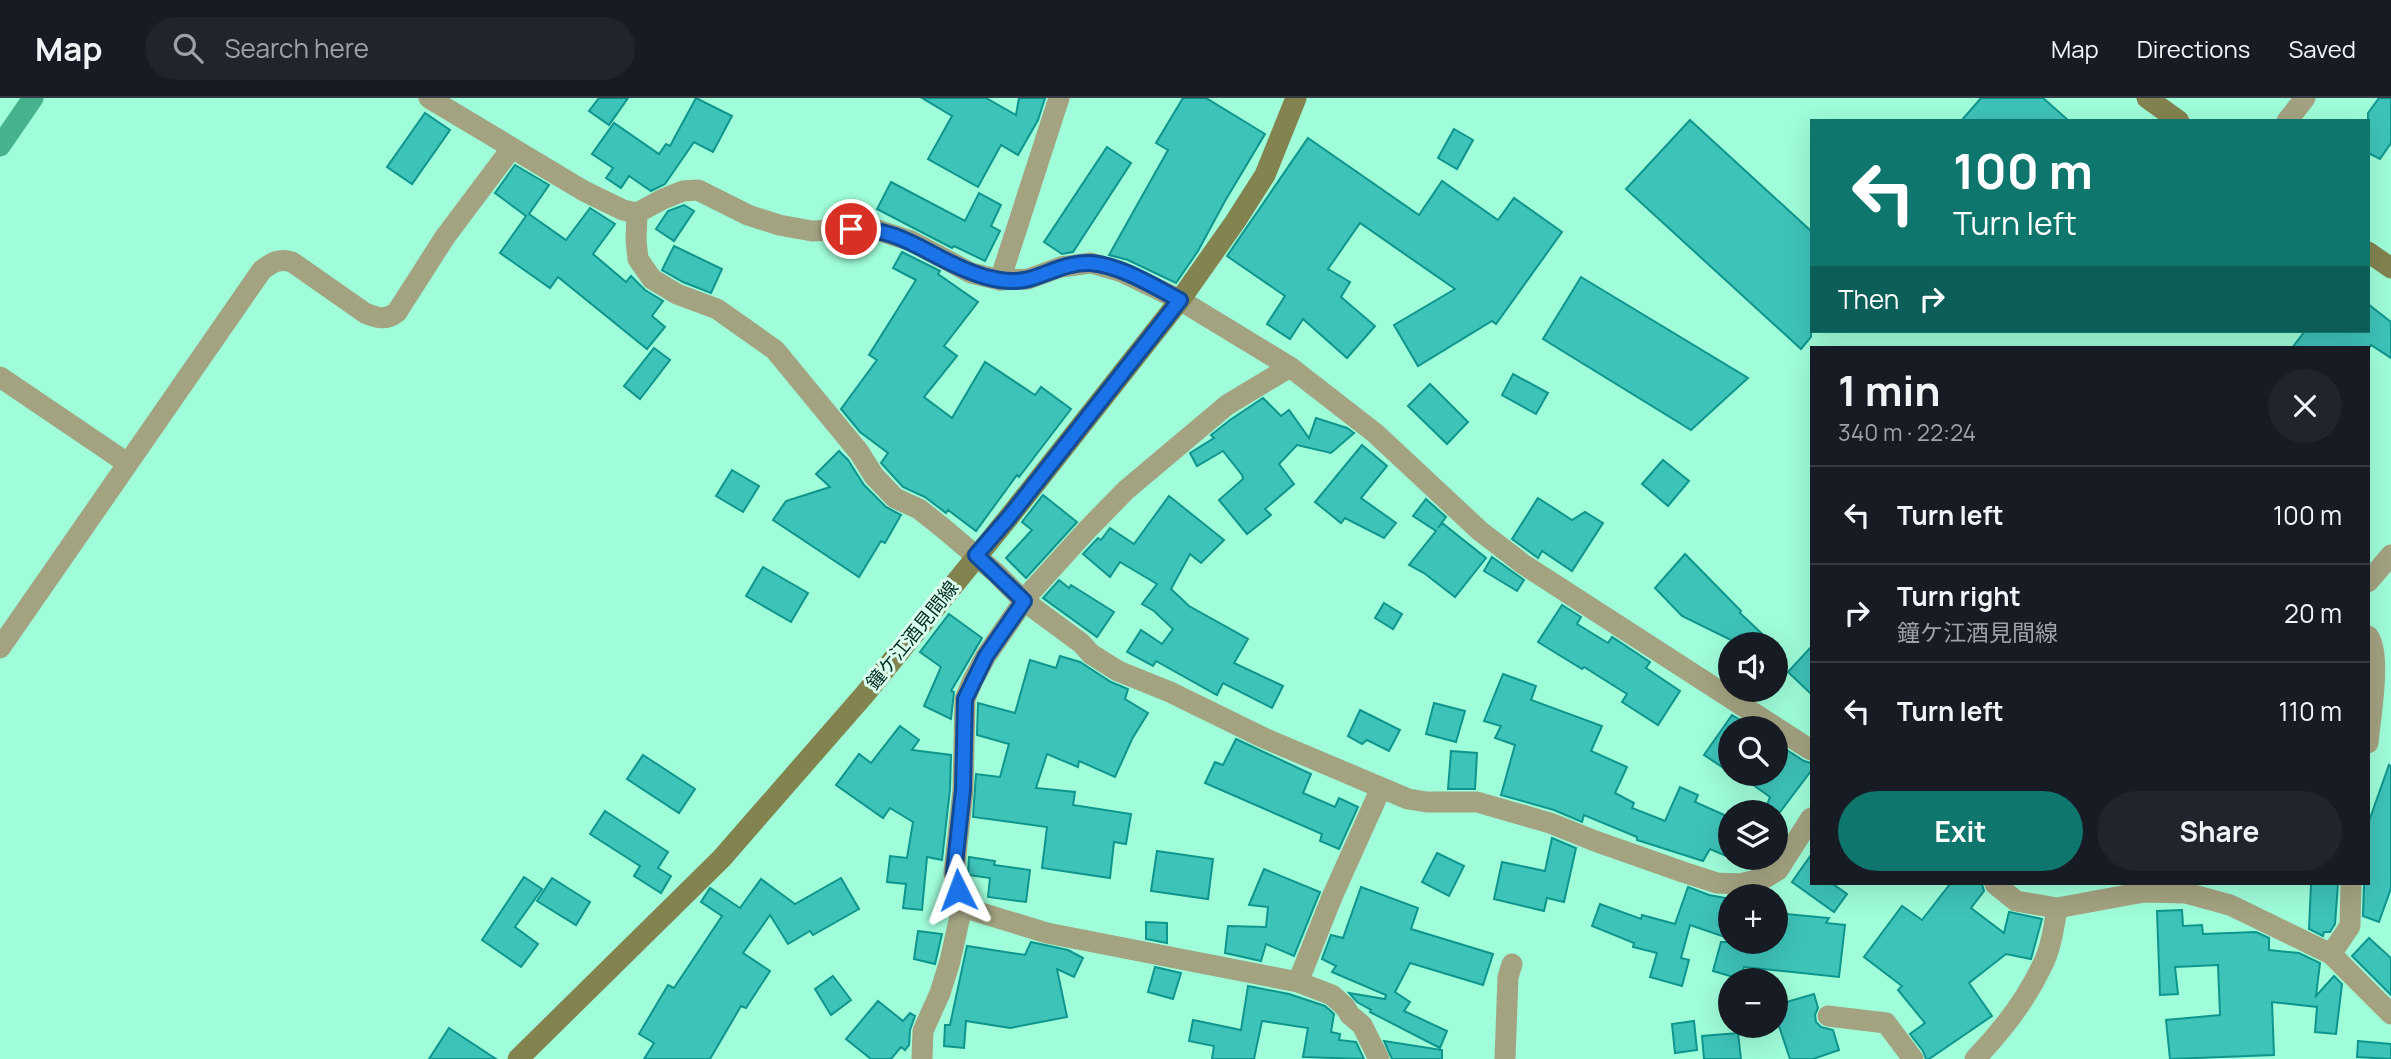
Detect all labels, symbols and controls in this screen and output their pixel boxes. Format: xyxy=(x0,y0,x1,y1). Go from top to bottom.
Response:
search box xyxy=(145,17,635,80)
text: Map xyxy=(35,26,103,71)
icon: search xyxy=(169,29,207,67)
text: Search here xyxy=(225,30,369,66)
text: Map xyxy=(2051,32,2099,65)
text: Directions xyxy=(2137,32,2250,65)
text: Saved xyxy=(2288,32,2356,65)
text: 100 m xyxy=(1953,137,2093,204)
icon: left xyxy=(1838,147,1929,238)
pin xyxy=(821,199,881,259)
text: Turn left xyxy=(1953,201,2077,245)
icon: arrive xyxy=(832,210,870,248)
icon: right xyxy=(1913,280,1951,318)
text: Then xyxy=(1838,281,1899,317)
text: 1 min xyxy=(1838,361,1941,419)
button: close xyxy=(2268,369,2342,443)
text: 340 m · 22:24 xyxy=(1838,416,1976,448)
icon: left xyxy=(1838,496,1876,534)
text: Turn left xyxy=(1897,497,2004,533)
text: 100 m xyxy=(2273,497,2342,533)
street label: 鐘ケ江酒見間線 xyxy=(860,575,964,695)
text: Turn right xyxy=(1897,578,2021,614)
icon: right xyxy=(1838,594,1876,632)
text: 20 m xyxy=(2284,595,2342,631)
text: 鐘ケ江酒見間線 xyxy=(1897,616,2058,648)
map controls xyxy=(1718,632,1788,1038)
button: sound xyxy=(1718,632,1788,702)
icon: left xyxy=(1838,692,1876,730)
text: Turn left xyxy=(1897,693,2004,729)
text: 110 m xyxy=(2279,693,2342,729)
button: search xyxy=(1718,716,1788,786)
button: Exit xyxy=(1838,791,2083,871)
button: Share xyxy=(2097,791,2342,871)
button: layers xyxy=(1718,800,1788,870)
position arrow xyxy=(921,853,995,927)
button: + xyxy=(1718,884,1788,954)
button: − xyxy=(1718,968,1788,1038)

